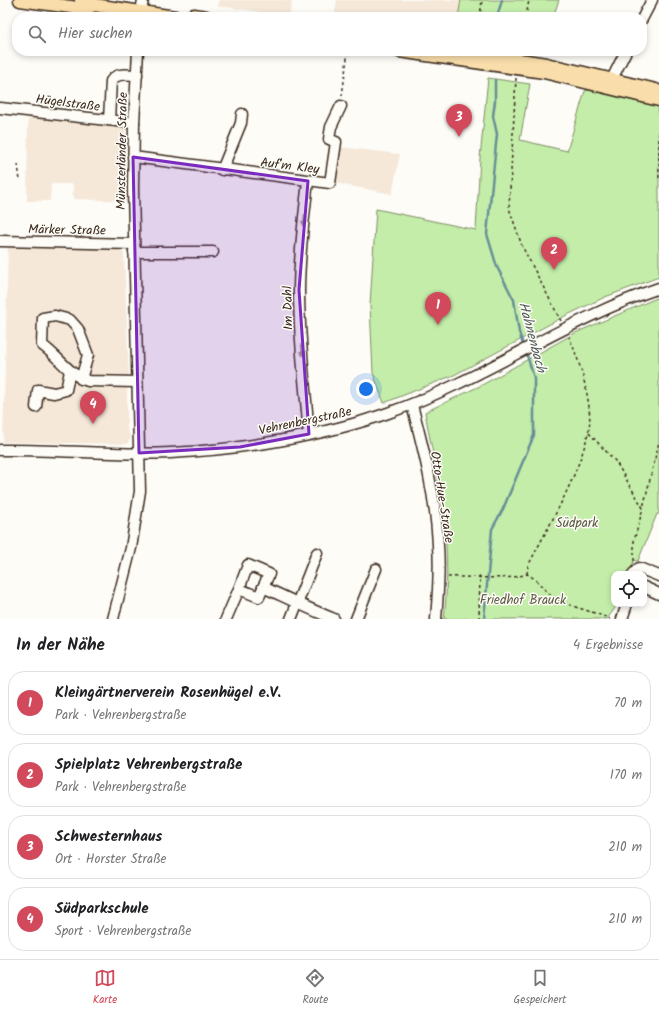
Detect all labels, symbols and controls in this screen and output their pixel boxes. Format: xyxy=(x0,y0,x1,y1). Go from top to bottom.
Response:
search box xyxy=(12,12,647,56)
text: Hier suchen xyxy=(58,22,132,46)
icon: search xyxy=(26,23,48,45)
street label: Hügelstraße xyxy=(34,89,101,118)
street label: Münsterländer Straße xyxy=(111,92,134,210)
pin: 3 xyxy=(446,104,472,137)
street label: Auf'm Kley xyxy=(259,152,321,181)
one-way arrow xyxy=(300,214,307,226)
street label: Märker Straße xyxy=(28,219,106,242)
pin: 2 xyxy=(541,237,567,270)
street label: Im Dahl xyxy=(278,286,299,330)
pin: 1 xyxy=(425,292,451,325)
water label: Hahnenbach xyxy=(512,299,552,376)
one-way arrow xyxy=(298,343,305,356)
your location xyxy=(356,379,376,399)
pin: 4 xyxy=(80,391,106,424)
street label: Vehrenbergstraße xyxy=(257,401,354,442)
street label: Otto-Hue-Straße xyxy=(424,450,459,545)
park label: Südpark xyxy=(556,513,599,534)
map controls xyxy=(611,571,647,607)
button: locate xyxy=(611,571,647,607)
park label: Friedhof Brauck xyxy=(480,590,567,611)
text: In der Nähe xyxy=(16,632,105,659)
text: 4 Ergebnisse xyxy=(573,635,643,656)
text: Kleingärtnerverein Rosenhügel e.V. xyxy=(55,681,281,705)
text: 1 xyxy=(28,693,32,714)
text: 70 m xyxy=(614,693,642,714)
text: Park · Vehrenbergstraße xyxy=(55,705,186,726)
text: Spielplatz Vehrenbergstraße xyxy=(55,753,242,777)
text: 2 xyxy=(26,765,34,786)
text: 170 m xyxy=(610,765,642,786)
text: Park · Vehrenbergstraße xyxy=(55,777,186,798)
text: Schwesternhaus xyxy=(55,825,162,849)
text: 3 xyxy=(26,837,34,858)
text: 210 m xyxy=(608,837,642,858)
text: Ort · Horster Straße xyxy=(55,849,166,870)
text: Südparkschule xyxy=(55,897,148,921)
text: 4 xyxy=(26,909,34,930)
text: 210 m xyxy=(608,909,642,930)
text: Sport · Vehrenbergstraße xyxy=(55,921,191,942)
tab: Karte xyxy=(93,967,117,1009)
tab: Route xyxy=(302,967,328,1009)
tab: Gespeichert xyxy=(514,967,566,1009)

